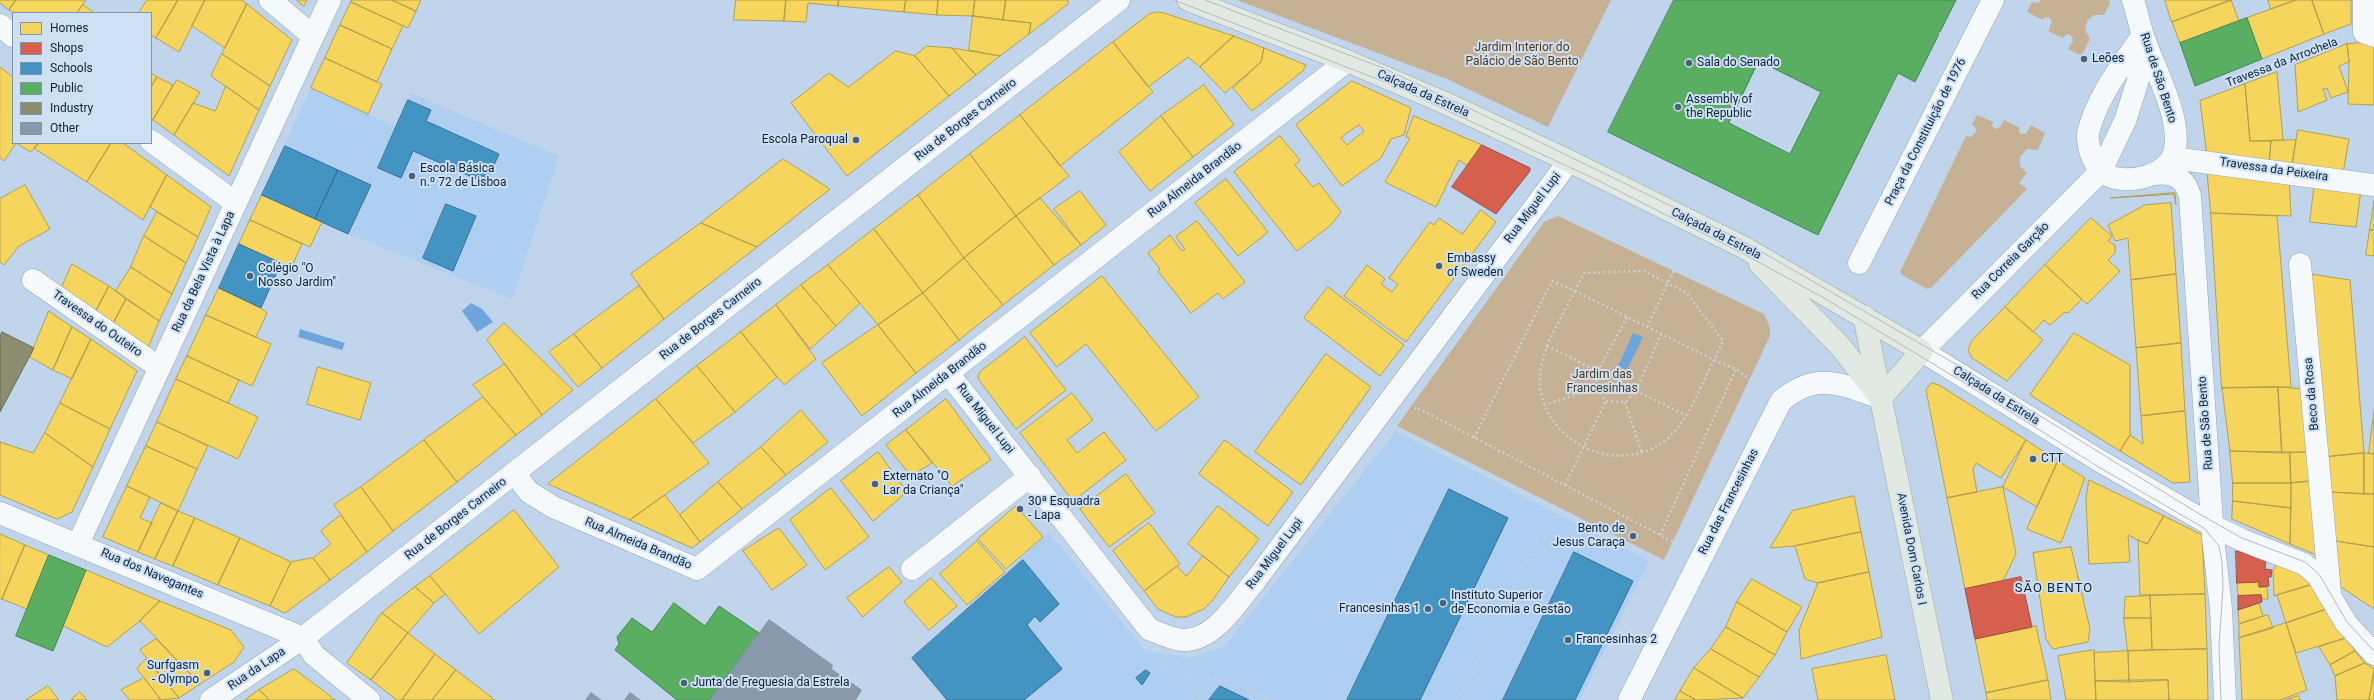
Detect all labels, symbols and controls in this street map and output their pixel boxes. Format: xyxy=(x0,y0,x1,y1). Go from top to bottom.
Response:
legend xyxy=(12,12,152,144)
text: Homes xyxy=(50,21,88,35)
street label: Rua de São Bento xyxy=(2137,31,2179,125)
street label: Travessa da Arrochela xyxy=(2224,35,2340,91)
text: Shops xyxy=(50,41,84,55)
park label: Jardim Interior do Palácio de São Bento xyxy=(1465,41,1579,69)
place label: Leões xyxy=(2092,52,2124,66)
marker: Leões xyxy=(2079,54,2089,64)
place label: Sala do Senado xyxy=(1697,56,1780,70)
street label: Praça da Constituição de 1976 xyxy=(1882,56,1970,208)
marker: Sala do Senado xyxy=(1684,58,1694,68)
text: Schools xyxy=(50,61,93,75)
street label: Calçada da Estrela xyxy=(1375,67,1471,121)
street label: Rua de Borges Carneiro xyxy=(912,76,1020,164)
text: Public xyxy=(50,81,83,95)
place label: Assembly of the Republic xyxy=(1686,93,1752,121)
text: Industry xyxy=(50,101,93,115)
marker: Assembly of the Republic xyxy=(1673,102,1683,112)
text: Other xyxy=(50,121,79,135)
place label: Escola Paroqual xyxy=(762,133,848,147)
marker: Escola Paroqual xyxy=(851,135,861,145)
street label: Rua Almeida Brandão xyxy=(1145,139,1245,221)
street label: Travessa da Peixeira xyxy=(2219,155,2329,185)
place label: Escola Básica n.º 72 de Lisboa xyxy=(420,162,506,190)
street label: Rua Miguel Lupi xyxy=(1502,170,1564,246)
marker: Escola Básica n.º 72 de Lisboa xyxy=(407,171,417,181)
street label: Calçada da Estrela xyxy=(1668,205,1764,263)
street label: Rua da Bela Vista à Lapa xyxy=(170,209,238,335)
street label: Rua Correia Garção xyxy=(1969,219,2053,303)
place label: Embassy of Sweden xyxy=(1447,252,1503,280)
marker: Embassy of Sweden xyxy=(1434,261,1444,271)
place label: Colégio "O Nosso Jardim" xyxy=(258,262,336,290)
marker: Colégio "O Nosso Jardim" xyxy=(245,271,255,281)
street label: Rua de Borges Carneiro xyxy=(657,275,765,363)
street label: Travessa do Outeiro xyxy=(49,288,145,360)
street label: Rua Almeida Brandão xyxy=(890,339,990,421)
street label: Beco da Rosa xyxy=(2302,357,2322,431)
street label: Calçada da Estrela xyxy=(1950,364,2042,428)
park label: Jardim das Francesinhas xyxy=(1566,368,1638,396)
street label: Rua de São Bento xyxy=(2196,376,2216,470)
street label: Rua Miguel Lupi xyxy=(953,381,1017,457)
street label: Rua das Francesinhas xyxy=(1696,447,1762,557)
place label: CTT xyxy=(2041,452,2063,466)
marker: CTT xyxy=(2028,454,2038,464)
place label: Externato "O Lar da Criança" xyxy=(883,470,964,498)
street label: Rua de Borges Carneiro xyxy=(402,475,510,563)
marker: Externato "O Lar da Criança" xyxy=(870,479,880,489)
street label: Avenida Dom Carlos I xyxy=(1893,492,1929,606)
place label: 30ª Esquadra - Lapa xyxy=(1028,495,1100,523)
marker: 30ª Esquadra - Lapa xyxy=(1015,504,1025,514)
street label: Rua Almeida Brandão xyxy=(582,515,694,573)
street label: Rua Miguel Lupi xyxy=(1244,516,1306,592)
place label: Bento de Jesus Caraça xyxy=(1553,522,1625,550)
marker: Bento de Jesus Caraça xyxy=(1628,531,1638,541)
street label: Rua dos Navegantes xyxy=(99,546,205,602)
district label: SÃO BENTO xyxy=(2015,581,2093,597)
place label: Instituto Superior de Economia e Gestão xyxy=(1451,589,1571,617)
marker: Instituto Superior de Economia e Gestão xyxy=(1438,598,1448,608)
place label: Francesinhas 1 xyxy=(1339,602,1420,616)
marker: Francesinhas 1 xyxy=(1423,604,1433,614)
place label: Francesinhas 2 xyxy=(1576,633,1657,647)
marker: Francesinhas 2 xyxy=(1563,635,1573,645)
street label: Rua da Lapa xyxy=(226,645,288,693)
place label: Surfgasm - Olympo xyxy=(147,659,199,687)
marker: Surfgasm - Olympo xyxy=(202,668,212,678)
place label: Junta de Freguesia da Estrela xyxy=(692,676,850,690)
marker: Junta de Freguesia da Estrela xyxy=(679,678,689,688)

